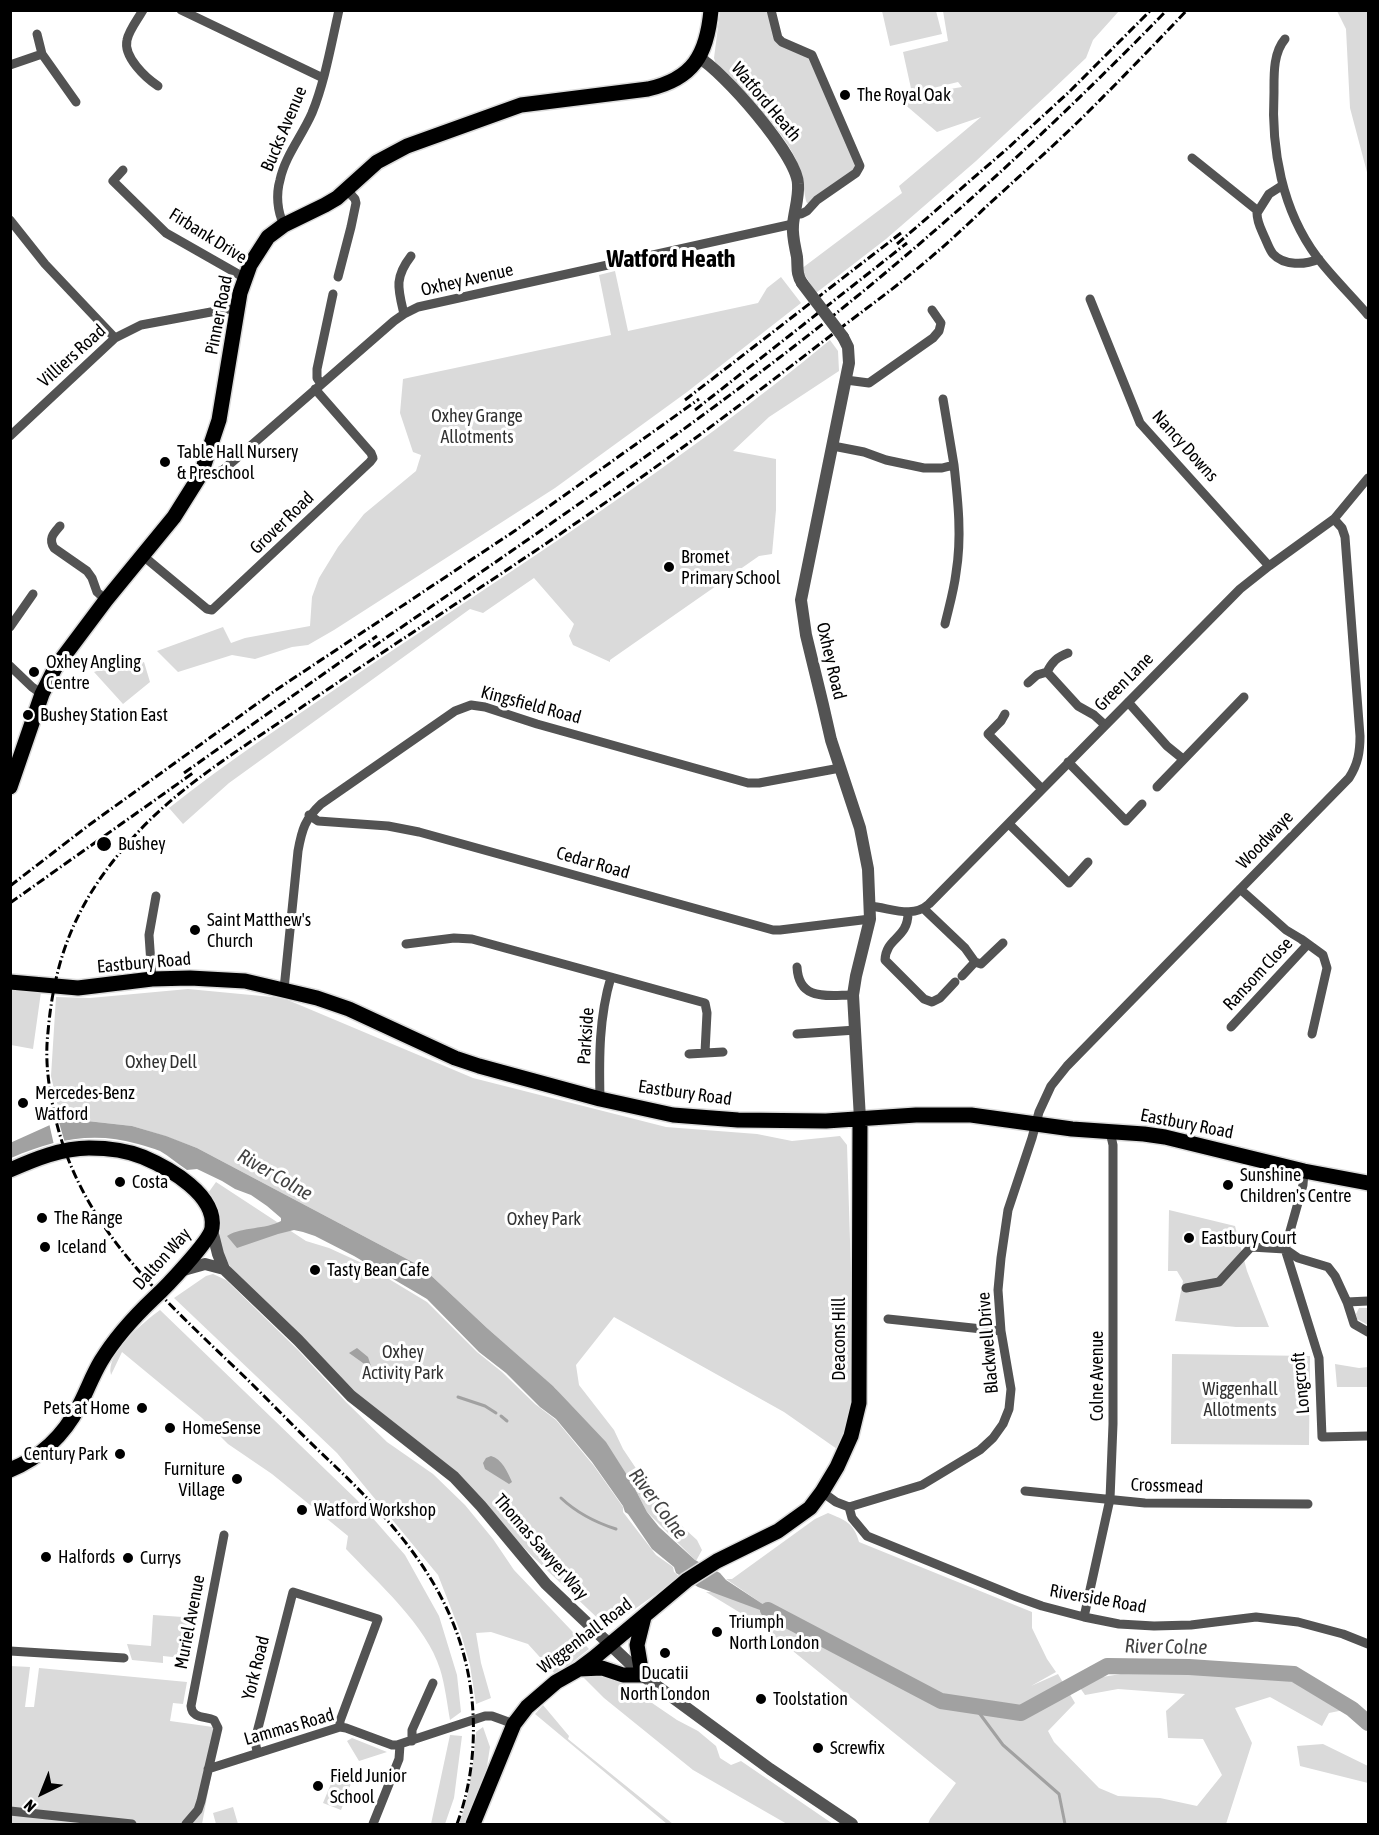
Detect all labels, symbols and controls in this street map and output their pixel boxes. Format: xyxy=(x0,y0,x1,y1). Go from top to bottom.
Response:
street label: Watford Heath xyxy=(727,58,805,146)
street label: Bucks Avenue xyxy=(256,83,312,175)
place label: The Royal Oak xyxy=(857,84,951,106)
marker: The Royal Oak xyxy=(838,88,852,102)
street label: Firbank Drive xyxy=(165,204,251,268)
district label: Watford Heath xyxy=(607,245,735,273)
street label: Oxhey Avenue xyxy=(419,259,515,301)
street label: Pinner Road xyxy=(201,273,237,357)
street label: Villiers Road xyxy=(34,320,110,392)
park label: Oxhey Grange Allotments xyxy=(431,405,523,448)
street label: Nancy Downs xyxy=(1147,406,1223,486)
place label: Table Hall Nursery & Preschool xyxy=(177,441,298,484)
marker: Table Hall Nursery & Preschool xyxy=(158,455,172,469)
street label: Grover Road xyxy=(245,487,319,559)
place label: Bromet Primary School xyxy=(681,546,780,588)
marker: Bromet Primary School xyxy=(662,560,676,574)
street label: Oxhey Road xyxy=(812,620,850,702)
street label: Green Lane xyxy=(1090,648,1158,716)
place label: Oxhey Angling Centre xyxy=(46,651,141,694)
marker: Oxhey Angling Centre xyxy=(27,665,41,679)
street label: Kingsfield Road xyxy=(478,681,584,729)
place label: Bushey Station East xyxy=(40,704,168,726)
marker: Bushey Station East xyxy=(21,708,35,722)
street label: Woodwaye xyxy=(1232,806,1298,874)
place label: Bushey xyxy=(118,833,166,855)
marker: Bushey xyxy=(95,835,113,853)
street label: Cedar Road xyxy=(554,842,632,884)
place label: Saint Matthew's Church xyxy=(207,909,311,952)
marker: Saint Matthew's Church xyxy=(188,923,202,937)
street label: Ransom Close xyxy=(1219,933,1297,1015)
street label: Eastbury Road xyxy=(96,948,192,978)
street label: Parkside xyxy=(573,1007,599,1065)
park label: Oxhey Dell xyxy=(125,1051,197,1073)
street label: Eastbury Road xyxy=(637,1076,733,1110)
place label: Mercedes-Benz Watford xyxy=(35,1082,135,1124)
marker: Mercedes-Benz Watford xyxy=(16,1096,30,1110)
street label: Eastbury Road xyxy=(1139,1104,1235,1144)
water label: River Colne xyxy=(233,1144,317,1206)
place label: Sunshine Children's Centre xyxy=(1240,1164,1351,1206)
place label: Costa xyxy=(132,1171,168,1193)
marker: Costa xyxy=(113,1175,127,1189)
marker: Sunshine Children's Centre xyxy=(1221,1178,1235,1192)
place label: The Range xyxy=(54,1207,123,1229)
park label: Oxhey Park xyxy=(507,1208,581,1230)
marker: The Range xyxy=(35,1211,49,1225)
street label: Dalton Way xyxy=(128,1223,196,1295)
place label: Eastbury Court xyxy=(1201,1227,1297,1249)
marker: Eastbury Court xyxy=(1182,1231,1196,1245)
place label: Iceland xyxy=(57,1236,107,1258)
marker: Iceland xyxy=(38,1240,52,1254)
place label: Tasty Bean Cafe xyxy=(327,1259,429,1281)
marker: Tasty Bean Cafe xyxy=(308,1263,322,1277)
street label: Blackwell Drive xyxy=(973,1291,1003,1395)
street label: Deacons Hill xyxy=(828,1297,850,1381)
street label: Colne Avenue xyxy=(1086,1331,1108,1421)
park label: Oxhey Activity Park xyxy=(362,1341,444,1384)
street label: Longcroft xyxy=(1288,1351,1314,1415)
park label: Wiggenhall Allotments xyxy=(1202,1378,1278,1420)
place label: Pets at Home xyxy=(43,1397,130,1419)
marker: Pets at Home xyxy=(135,1401,149,1415)
place label: HomeSense xyxy=(182,1417,261,1439)
marker: HomeSense xyxy=(163,1421,177,1435)
place label: Century Park xyxy=(24,1443,108,1465)
marker: Century Park xyxy=(113,1447,127,1461)
place label: Furniture Village xyxy=(164,1458,225,1500)
water label: River Colne xyxy=(623,1464,693,1544)
marker: Furniture Village xyxy=(230,1472,244,1486)
street label: Crossmead xyxy=(1130,1474,1204,1498)
street label: Thomas Sawyer Way xyxy=(489,1490,593,1604)
place label: Watford Workshop xyxy=(314,1499,436,1521)
marker: Watford Workshop xyxy=(295,1503,309,1517)
place label: Halfords xyxy=(58,1546,115,1568)
place label: Currys xyxy=(140,1547,181,1569)
marker: Halfords xyxy=(39,1550,53,1564)
marker: Currys xyxy=(121,1551,135,1565)
street label: Muriel Avenue xyxy=(170,1573,210,1671)
street label: Riverside Road xyxy=(1048,1580,1148,1618)
street label: Wiggenhall Road xyxy=(534,1594,636,1678)
place label: Triumph North London xyxy=(729,1611,819,1654)
marker: Triumph North London xyxy=(710,1625,724,1639)
street label: York Road xyxy=(238,1634,274,1702)
water label: River Colne xyxy=(1124,1634,1208,1660)
marker: Ducatii North London xyxy=(658,1646,672,1660)
place label: Ducatii North London xyxy=(620,1662,710,1704)
place label: Toolstation xyxy=(773,1688,848,1710)
marker: Toolstation xyxy=(754,1692,768,1706)
street label: Lammas Road xyxy=(241,1704,337,1750)
place label: Screwfix xyxy=(830,1737,885,1759)
marker: Screwfix xyxy=(811,1741,825,1755)
north arrow xyxy=(12,1763,72,1823)
place label: Field Junior School xyxy=(330,1765,406,1808)
marker: Field Junior School xyxy=(311,1779,325,1793)
text: N xyxy=(20,1796,39,1816)

